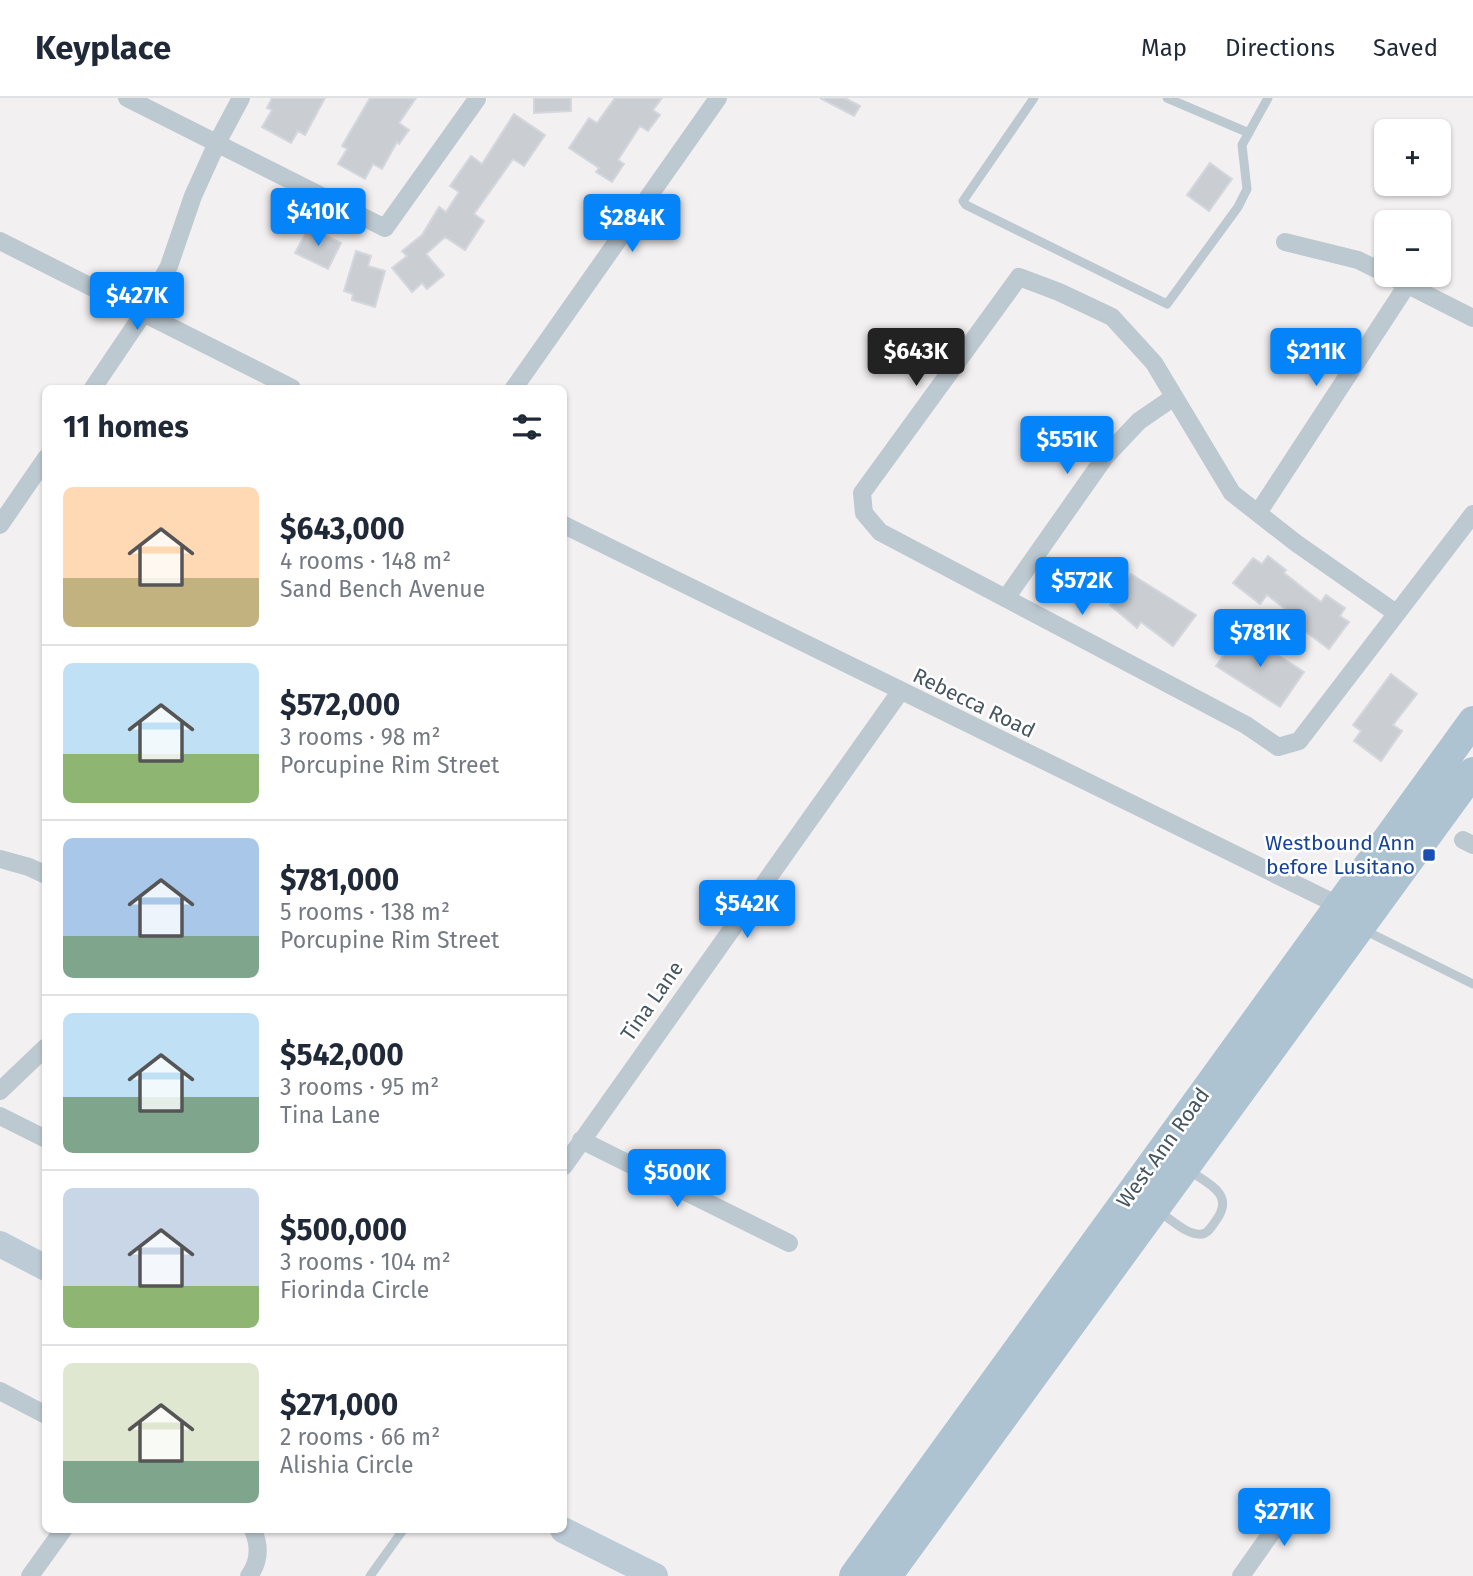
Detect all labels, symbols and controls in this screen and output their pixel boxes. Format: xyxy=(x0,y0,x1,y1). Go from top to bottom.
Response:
text: Keyplace xyxy=(35,28,171,68)
text: Map xyxy=(1141,34,1187,62)
text: Directions xyxy=(1225,34,1335,62)
text: Saved xyxy=(1373,34,1438,62)
map controls xyxy=(1374,119,1451,287)
button: + xyxy=(1374,119,1451,196)
pin: $410K xyxy=(269,188,367,248)
pin: $284K xyxy=(583,194,681,254)
text: $410K xyxy=(287,197,349,225)
text: $284K xyxy=(599,203,665,231)
button: − xyxy=(1374,210,1451,287)
pin: $427K xyxy=(88,272,186,332)
text: $427K xyxy=(106,281,168,309)
pin: $643K xyxy=(867,328,965,388)
pin: $211K xyxy=(1267,328,1365,388)
text: $643K xyxy=(884,337,948,365)
text: $211K xyxy=(1286,337,1346,365)
icon: filters xyxy=(508,408,546,446)
text: 11 homes xyxy=(63,409,189,445)
pin: $551K xyxy=(1018,416,1116,476)
text: $551K xyxy=(1036,425,1098,453)
text: $643,000 xyxy=(280,511,405,547)
icon: home xyxy=(119,515,203,599)
text: 4 rooms · 148 m² xyxy=(280,547,451,575)
pin: $572K xyxy=(1033,558,1131,617)
text: $572K xyxy=(1051,566,1113,594)
text: Sand Bench Avenue xyxy=(280,575,485,603)
pin: $781K xyxy=(1211,610,1309,669)
text: $781K xyxy=(1230,618,1290,646)
street label: Rebecca Road xyxy=(909,662,1039,744)
text: $572,000 xyxy=(280,687,400,723)
icon: home xyxy=(119,691,203,775)
text: 3 rooms · 98 m² xyxy=(280,723,440,751)
text: Porcupine Rim Street xyxy=(280,751,499,779)
place label: Westbound Ann before Lusitano xyxy=(1265,830,1415,880)
marker: Westbound Ann before Lusitano xyxy=(1421,847,1437,863)
text: $781,000 xyxy=(280,862,399,898)
icon: home xyxy=(119,866,203,950)
pin: $542K xyxy=(698,880,796,940)
text: $542K xyxy=(715,889,779,917)
text: 5 rooms · 138 m² xyxy=(280,898,450,926)
text: Porcupine Rim Street xyxy=(280,926,499,954)
street label: Tina Lane xyxy=(615,956,689,1046)
text: $542,000 xyxy=(280,1037,404,1073)
icon: home xyxy=(119,1041,203,1125)
text: 3 rooms · 95 m² xyxy=(280,1073,439,1101)
street label: West Ann Road xyxy=(1111,1083,1215,1213)
text: Tina Lane xyxy=(280,1101,380,1129)
pin: $500K xyxy=(628,1150,726,1209)
text: $500K xyxy=(644,1158,710,1186)
text: $500,000 xyxy=(280,1212,407,1248)
icon: home xyxy=(119,1216,203,1300)
text: 3 rooms · 104 m² xyxy=(280,1248,451,1276)
text: Fiorinda Circle xyxy=(280,1276,429,1304)
text: $271,000 xyxy=(280,1387,398,1423)
icon: home xyxy=(119,1391,203,1475)
text: 2 rooms · 66 m² xyxy=(280,1423,440,1451)
text: Alishia Circle xyxy=(280,1451,413,1479)
pin: $271K xyxy=(1235,1488,1333,1548)
text: $271K xyxy=(1254,1497,1314,1525)

